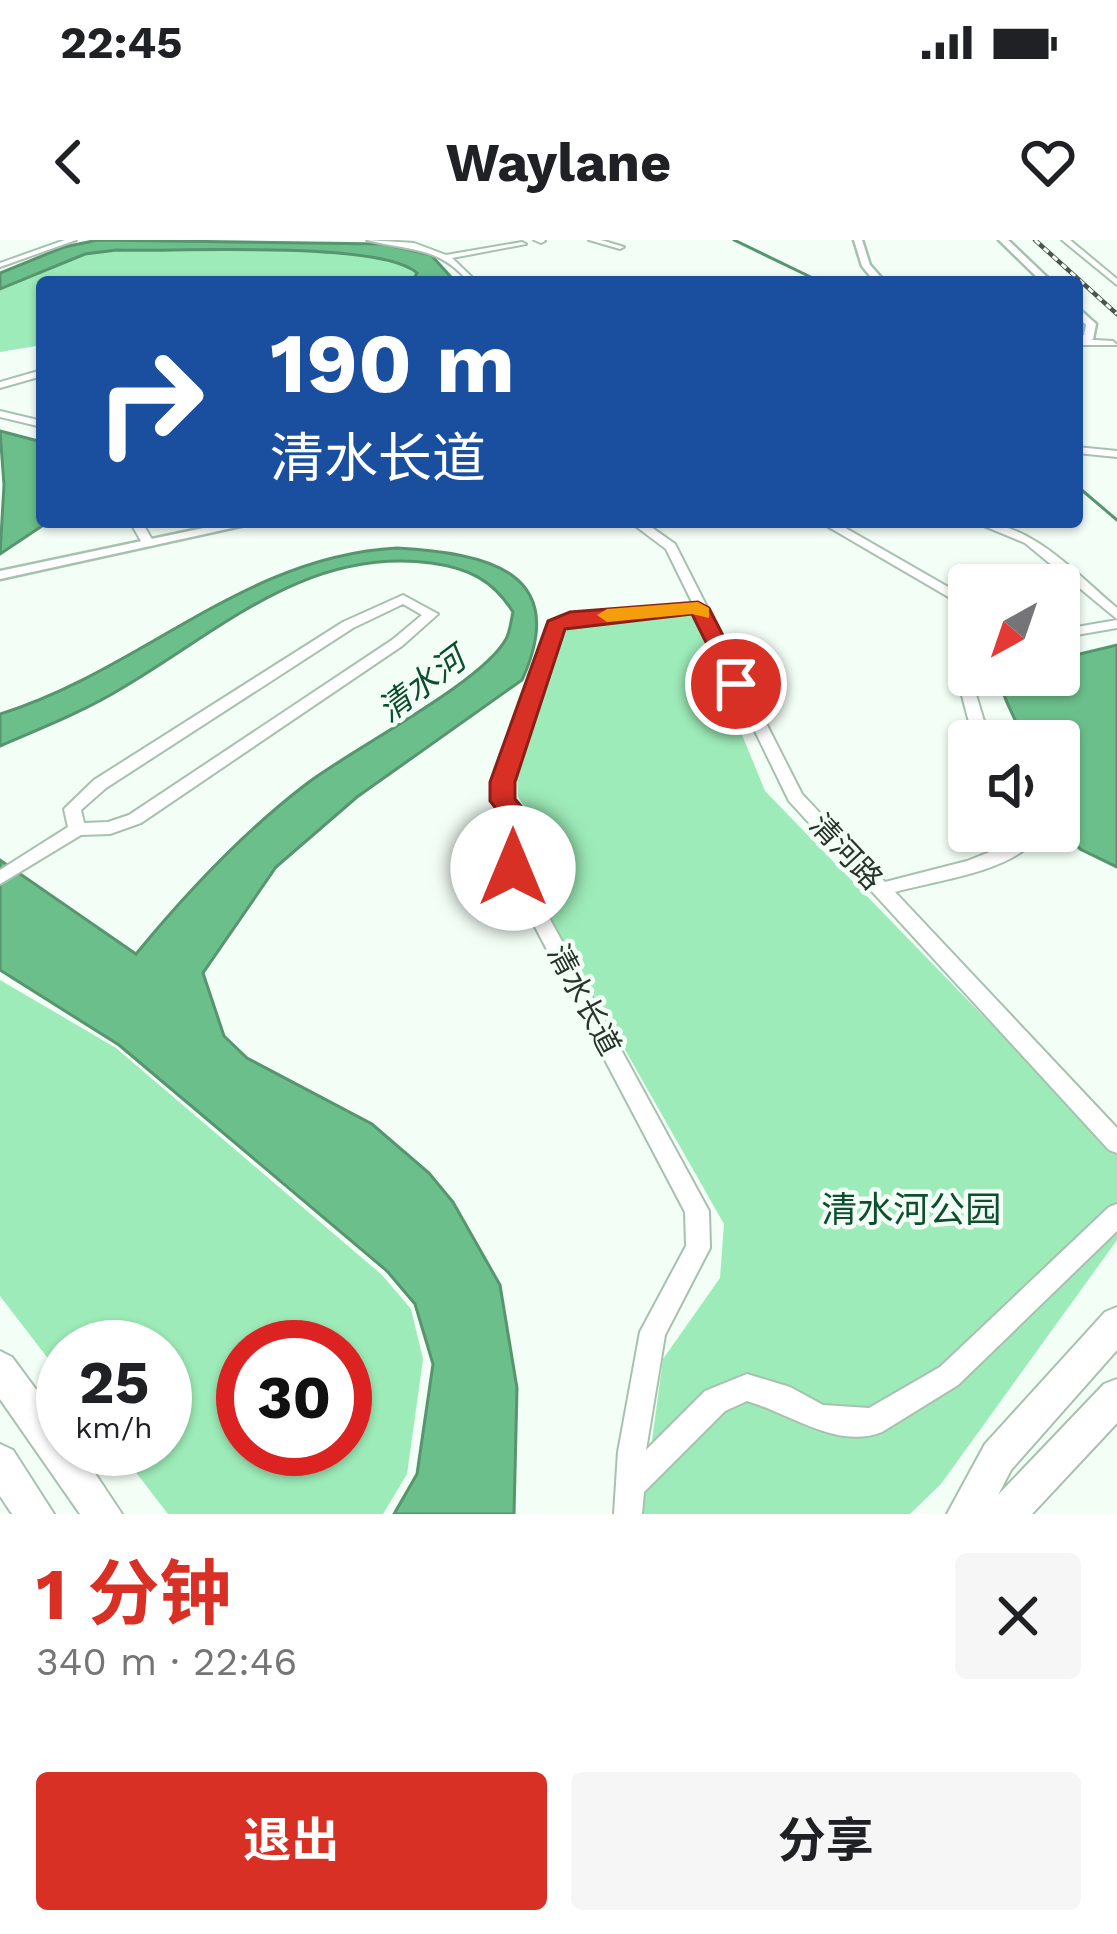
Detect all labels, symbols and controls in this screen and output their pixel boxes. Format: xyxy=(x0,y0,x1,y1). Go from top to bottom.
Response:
text: 22:45 xyxy=(60,16,183,69)
icon: back xyxy=(36,129,102,195)
icon: heart xyxy=(1015,129,1081,195)
text: Waylane xyxy=(446,131,671,194)
text: 190 m xyxy=(270,314,515,412)
icon: right xyxy=(72,324,228,480)
text: 清水长道 xyxy=(270,427,486,490)
north arrow xyxy=(948,564,1080,696)
map controls xyxy=(948,564,1080,852)
pin xyxy=(685,633,787,735)
water label: 清水河 xyxy=(370,635,477,730)
icon: arrive xyxy=(703,651,769,717)
button: sound xyxy=(948,720,1080,852)
position arrow xyxy=(450,805,576,931)
street label: 清河路 xyxy=(803,807,890,897)
street label: 清水长道 xyxy=(541,939,628,1061)
park label: 清水河公园 xyxy=(821,1189,1001,1231)
speed limit sign: 30 xyxy=(216,1320,372,1476)
text: 25 xyxy=(79,1347,149,1418)
text: km/h xyxy=(75,1410,153,1445)
text: 1 分钟 xyxy=(36,1552,232,1636)
button: close xyxy=(955,1553,1081,1679)
text: 340 m · 22:46 xyxy=(36,1639,297,1684)
button: 退出 xyxy=(36,1772,547,1910)
button: 分享 xyxy=(571,1772,1081,1910)

